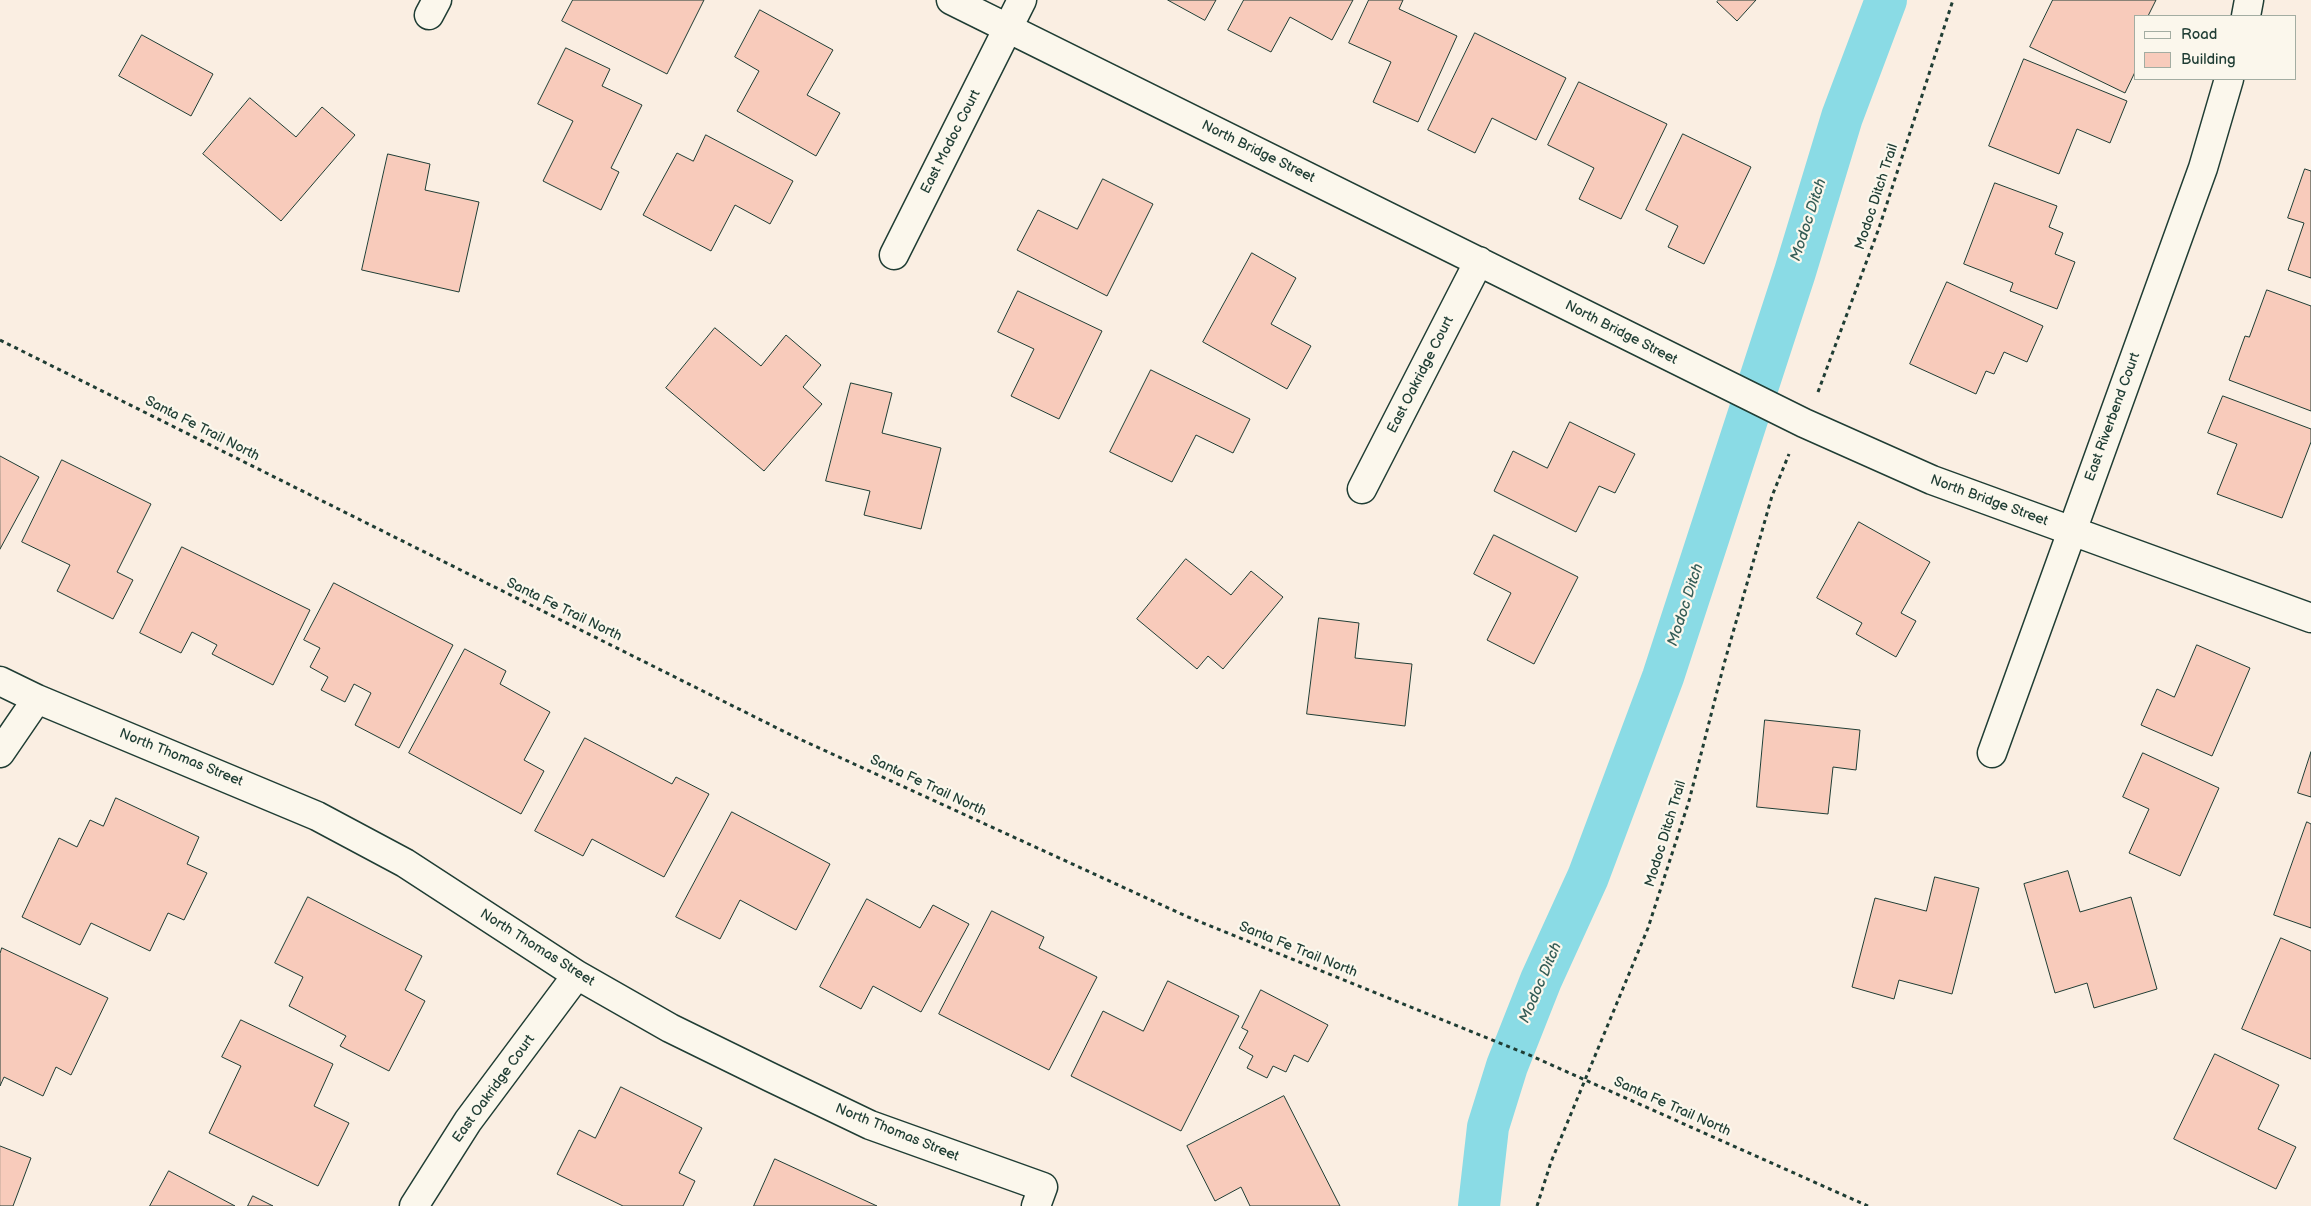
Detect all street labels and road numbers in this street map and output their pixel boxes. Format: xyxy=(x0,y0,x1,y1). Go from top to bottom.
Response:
street label: East Modoc Court xyxy=(918,87,984,197)
street label: North Bridge Street xyxy=(1199,117,1317,187)
street label: Modoc Ditch Trail xyxy=(1852,142,1902,252)
street label: North Bridge Street xyxy=(1562,297,1680,369)
street label: East Oakridge Court xyxy=(1384,314,1458,436)
street label: East Riverbend Court xyxy=(2082,350,2144,484)
street label: Santa Fe Trail North xyxy=(142,393,262,465)
street label: North Bridge Street xyxy=(1928,472,2050,530)
street label: Santa Fe Trail North xyxy=(504,575,624,645)
street label: North Thomas Street xyxy=(117,726,245,790)
street label: Santa Fe Trail North xyxy=(867,752,989,820)
street label: Modoc Ditch Trail xyxy=(1642,779,1690,889)
street label: North Thomas Street xyxy=(477,906,597,990)
street label: Santa Fe Trail North xyxy=(1236,919,1360,981)
street label: East Oakridge Court xyxy=(449,1032,539,1146)
street label: Santa Fe Trail North xyxy=(1611,1074,1733,1140)
street label: North Thomas Street xyxy=(833,1101,961,1165)

